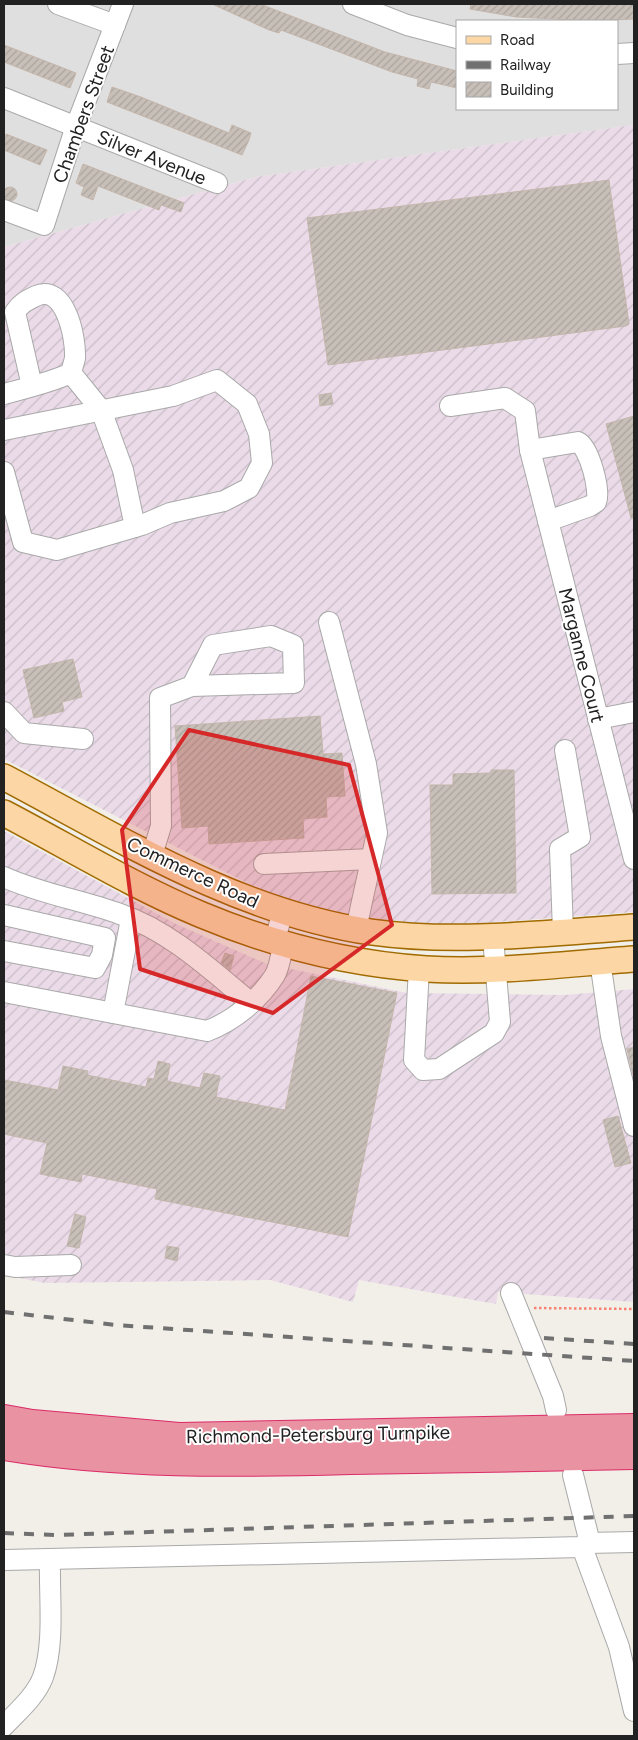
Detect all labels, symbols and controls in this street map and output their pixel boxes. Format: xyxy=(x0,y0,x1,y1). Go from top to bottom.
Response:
legend xyxy=(456,20,618,110)
text: Road xyxy=(500,31,535,49)
street label: Chambers Street xyxy=(48,42,119,186)
text: Railway xyxy=(500,56,551,74)
text: Building xyxy=(500,81,554,99)
street label: Silver Avenue xyxy=(94,125,210,190)
street label: Marganne Court xyxy=(554,585,609,725)
street label: Commerce Road xyxy=(123,832,262,913)
street label: Richmond-Petersburg Turnpike xyxy=(186,1421,450,1448)

